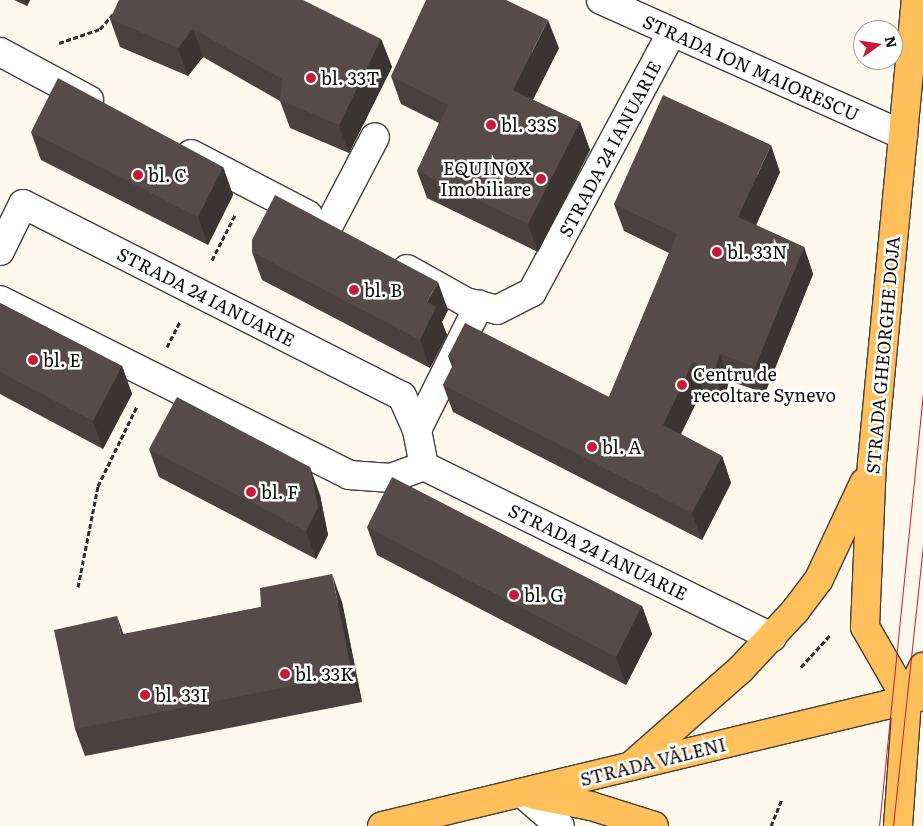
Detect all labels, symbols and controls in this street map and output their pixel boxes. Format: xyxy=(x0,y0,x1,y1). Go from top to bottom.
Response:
street label: STRADA ION MAIORESCU xyxy=(640,11,862,125)
north arrow xyxy=(853,20,903,70)
text: N xyxy=(881,34,903,50)
street label: STRADA 24 IANUARIE xyxy=(554,57,666,241)
place label: bl. 33T xyxy=(321,67,380,89)
marker: bl. 33T xyxy=(305,72,317,84)
place label: bl. 33S xyxy=(501,114,557,136)
marker: bl. 33S xyxy=(485,119,497,131)
place label: EQUINOX Imobiliare xyxy=(440,158,531,200)
place label: bl. C xyxy=(148,164,187,186)
marker: bl. C xyxy=(132,169,144,181)
marker: EQUINOX Imobiliare xyxy=(535,173,547,185)
street label: STRADA GHEORGHE DOJA xyxy=(862,235,904,475)
place label: bl. 33N xyxy=(727,241,787,263)
street label: STRADA 24 IANUARIE xyxy=(114,243,298,351)
marker: bl. 33N xyxy=(711,246,723,258)
place label: bl. B xyxy=(364,279,402,301)
marker: bl. B xyxy=(348,284,360,296)
place label: bl. E xyxy=(43,349,81,371)
marker: bl. E xyxy=(27,354,39,366)
place label: Centru de recoltare Synevo xyxy=(693,364,836,406)
marker: Centru de recoltare Synevo xyxy=(675,378,689,392)
place label: bl. A xyxy=(602,436,642,458)
marker: bl. A xyxy=(586,441,598,453)
place label: bl. F xyxy=(261,481,298,503)
marker: bl. F xyxy=(245,486,257,498)
street label: STRADA 24 IANUARIE xyxy=(505,499,691,605)
place label: bl. G xyxy=(524,584,564,606)
marker: bl. G xyxy=(508,589,520,601)
place label: bl. 33K xyxy=(295,663,354,685)
marker: bl. 33K xyxy=(279,668,291,680)
place label: bl. 33I xyxy=(155,684,208,706)
marker: bl. 33I xyxy=(139,689,151,701)
street label: STRADA VĂLENI xyxy=(578,733,728,791)

